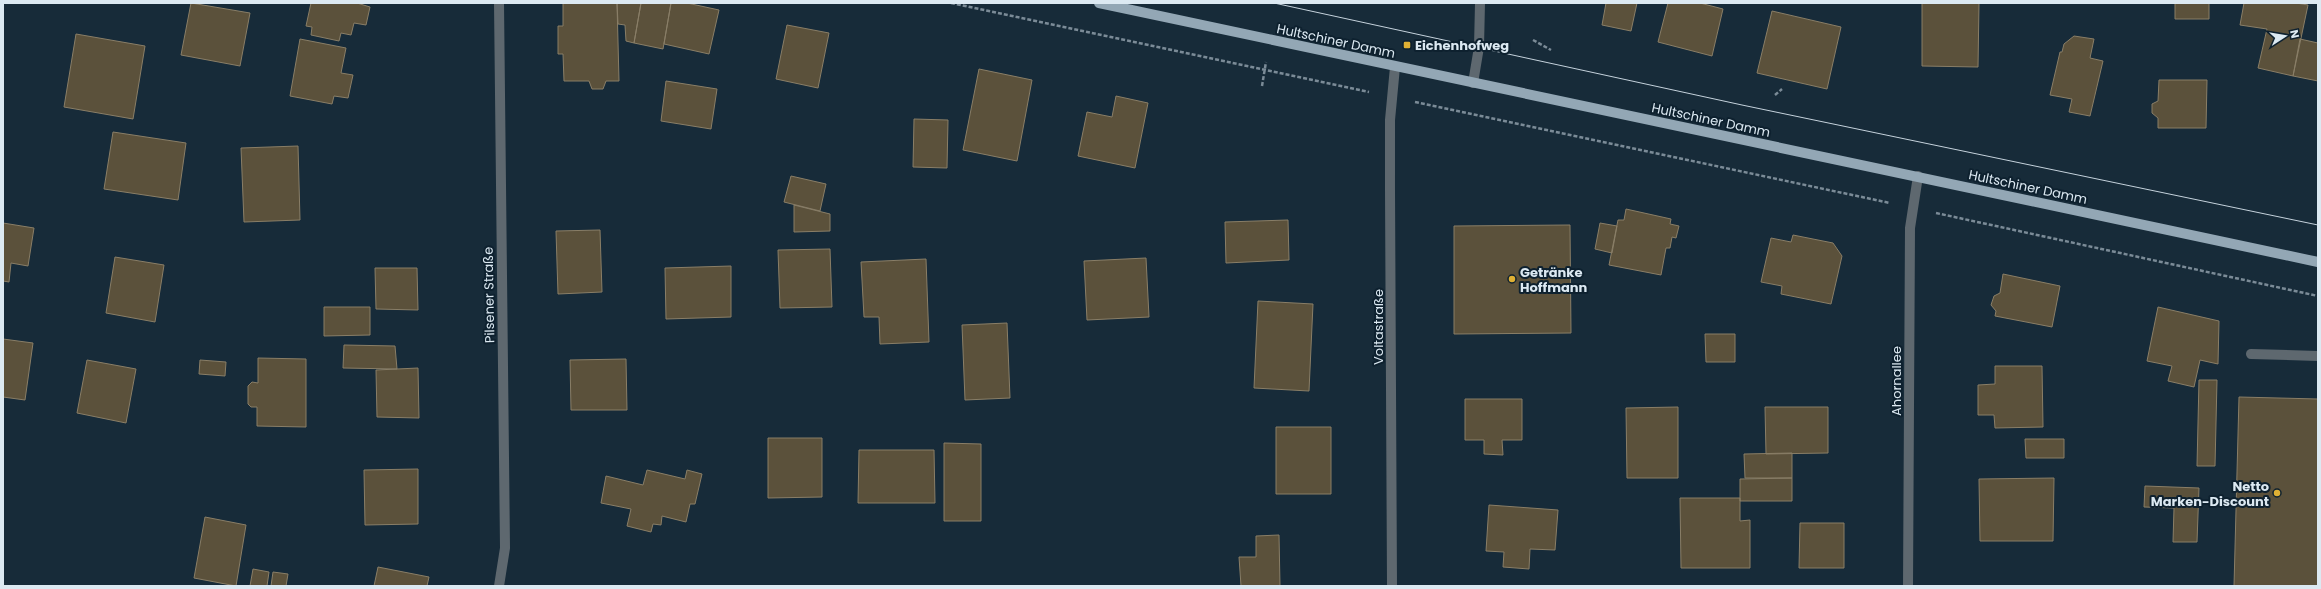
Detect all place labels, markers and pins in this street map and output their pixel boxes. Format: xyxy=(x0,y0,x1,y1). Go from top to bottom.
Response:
place label: Eichenhofweg xyxy=(1415,36,1509,55)
marker: Eichenhofweg xyxy=(1402,40,1412,50)
place label: Getränke Hoffmann xyxy=(1520,263,1588,297)
marker: Getränke Hoffmann xyxy=(1507,274,1517,284)
place label: Netto Marken-Discount xyxy=(2151,477,2269,511)
marker: Netto Marken-Discount xyxy=(2272,488,2282,498)

